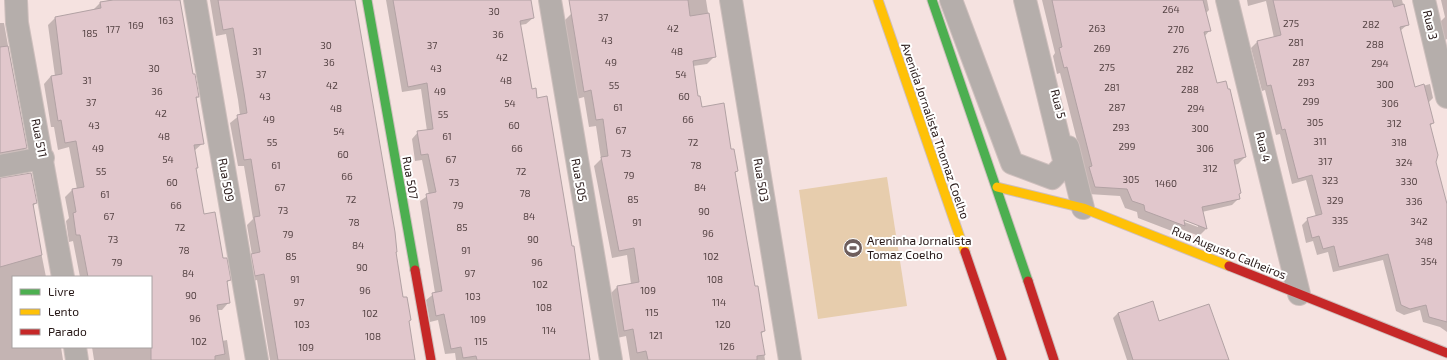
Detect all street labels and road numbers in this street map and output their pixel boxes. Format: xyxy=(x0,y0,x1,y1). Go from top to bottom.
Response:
street label: Rua 3 xyxy=(1421,8,1441,41)
street label: Avenida Jornalista Thomaz Coelho xyxy=(899,41,973,221)
street label: Rua 5 xyxy=(1049,88,1069,120)
street label: Rua 511 xyxy=(29,117,51,159)
street label: Rua 4 xyxy=(1253,130,1275,163)
street label: Rua 507 xyxy=(400,155,422,200)
street label: Rua 509 xyxy=(216,157,238,203)
street label: Rua 505 xyxy=(569,157,591,203)
street label: Rua 503 xyxy=(752,157,772,203)
street label: Rua Augusto Calheiros xyxy=(1170,223,1289,281)

